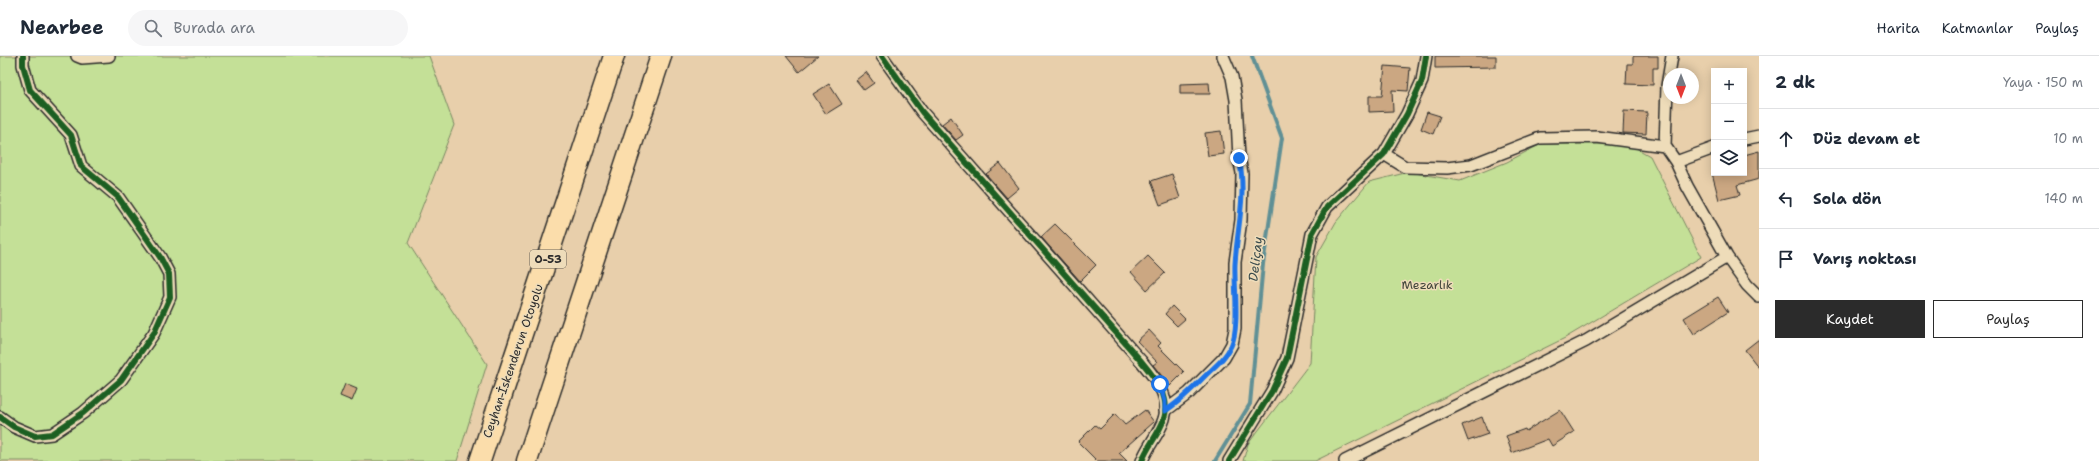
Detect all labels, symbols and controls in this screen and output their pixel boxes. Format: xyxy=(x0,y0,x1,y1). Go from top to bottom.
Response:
search box xyxy=(128,10,408,46)
text: Nearbee xyxy=(20,15,104,40)
icon: search xyxy=(142,17,164,39)
text: Burada ara xyxy=(174,18,255,38)
text: Harita xyxy=(1877,19,1920,37)
text: Katmanlar xyxy=(1942,19,2013,37)
text: Paylaş xyxy=(2035,19,2079,37)
north arrow xyxy=(1663,68,1699,104)
map controls xyxy=(1711,68,1747,176)
button: + xyxy=(1711,68,1747,104)
text: 2 dk xyxy=(1775,71,1815,93)
text: Yaya · 150 m xyxy=(2003,74,2083,91)
button: − xyxy=(1711,104,1747,140)
icon: ahead xyxy=(1775,128,1797,150)
text: Düz devam et xyxy=(1813,129,1920,149)
text: 10 m xyxy=(2053,130,2083,147)
button: layers xyxy=(1711,140,1747,176)
route end xyxy=(1230,149,1248,167)
icon: left xyxy=(1775,188,1797,210)
text: Sola dön xyxy=(1813,189,1882,209)
text: 140 m xyxy=(2044,190,2083,207)
water label: Deliçay xyxy=(1244,236,1267,283)
icon: arrive xyxy=(1775,248,1797,270)
text: Varış noktası xyxy=(1813,249,1917,269)
road number: O-53 xyxy=(530,250,566,268)
park label: Mezarlık xyxy=(1401,277,1453,293)
street label: Ceyhan-İskenderun Otoyolu xyxy=(479,282,547,440)
button: Kaydet xyxy=(1775,300,1925,338)
button: Paylaş xyxy=(1933,300,2083,338)
route start xyxy=(1151,375,1169,393)

